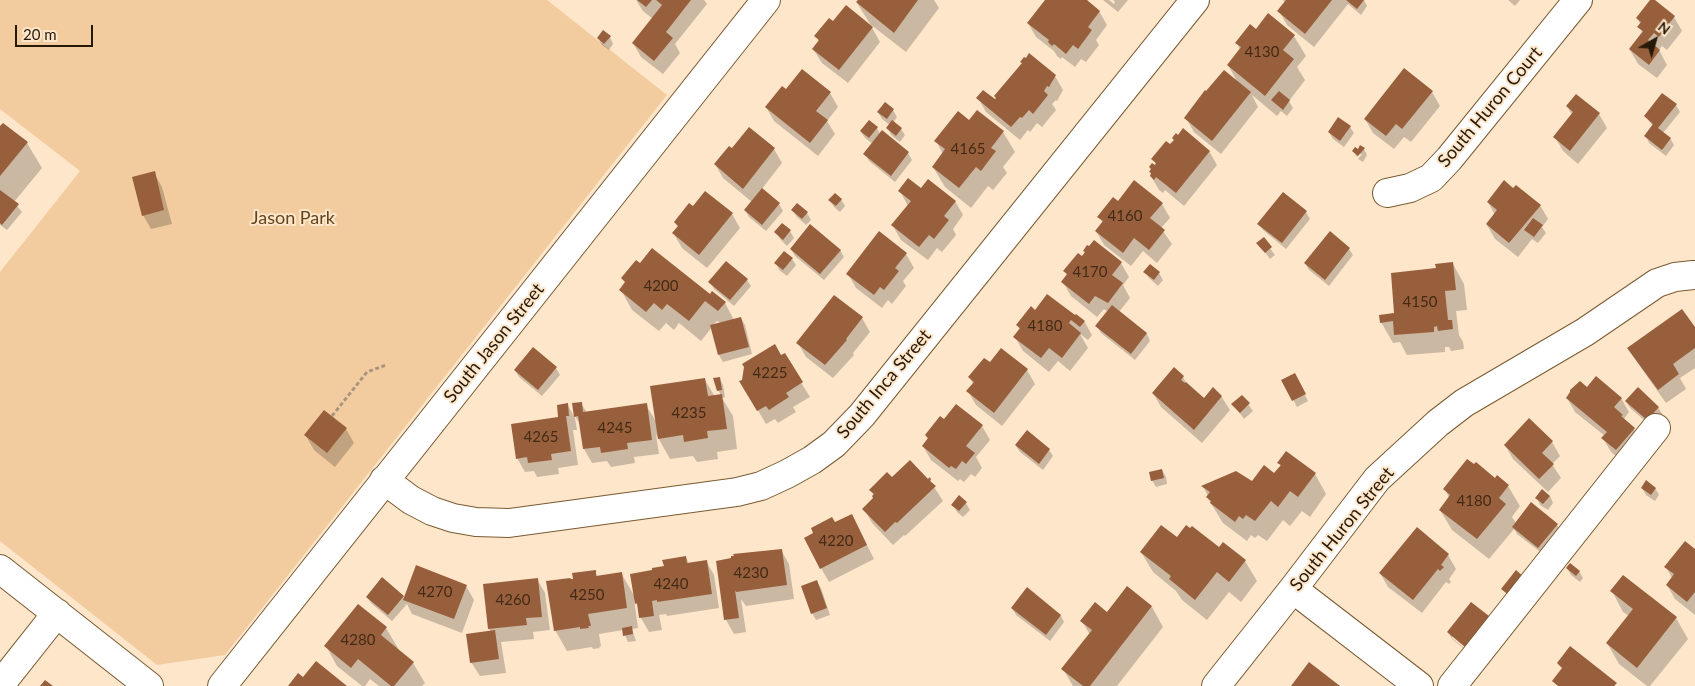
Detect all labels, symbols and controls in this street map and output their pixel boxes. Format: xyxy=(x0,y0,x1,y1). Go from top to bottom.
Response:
scale bar xyxy=(18,15,95,47)
north arrow xyxy=(1630,15,1680,65)
text: N xyxy=(1655,18,1674,38)
text: 20 m xyxy=(23,25,57,43)
street label: South Huron Court xyxy=(1433,42,1547,172)
house number: 4130 xyxy=(1245,43,1279,61)
house number: 4165 xyxy=(951,140,985,158)
park label: Jason Park xyxy=(251,207,335,229)
house number: 4160 xyxy=(1108,207,1142,225)
house number: 4170 xyxy=(1073,263,1107,281)
house number: 4200 xyxy=(644,277,678,295)
street label: South Jason Street xyxy=(439,279,549,407)
house number: 4150 xyxy=(1403,293,1437,311)
house number: 4180 xyxy=(1028,317,1062,335)
street label: South Inca Street xyxy=(832,325,936,443)
house number: 4225 xyxy=(753,364,787,382)
house number: 4235 xyxy=(672,404,706,422)
house number: 4245 xyxy=(598,419,632,437)
house number: 4265 xyxy=(524,428,558,446)
street label: South Huron Street xyxy=(1285,463,1399,595)
house number: 4180 xyxy=(1457,492,1491,510)
house number: 4220 xyxy=(819,532,853,550)
house number: 4230 xyxy=(734,564,768,582)
house number: 4240 xyxy=(654,575,688,593)
house number: 4270 xyxy=(418,583,452,601)
house number: 4250 xyxy=(570,586,604,604)
house number: 4260 xyxy=(496,591,530,609)
house number: 4280 xyxy=(341,631,375,649)

